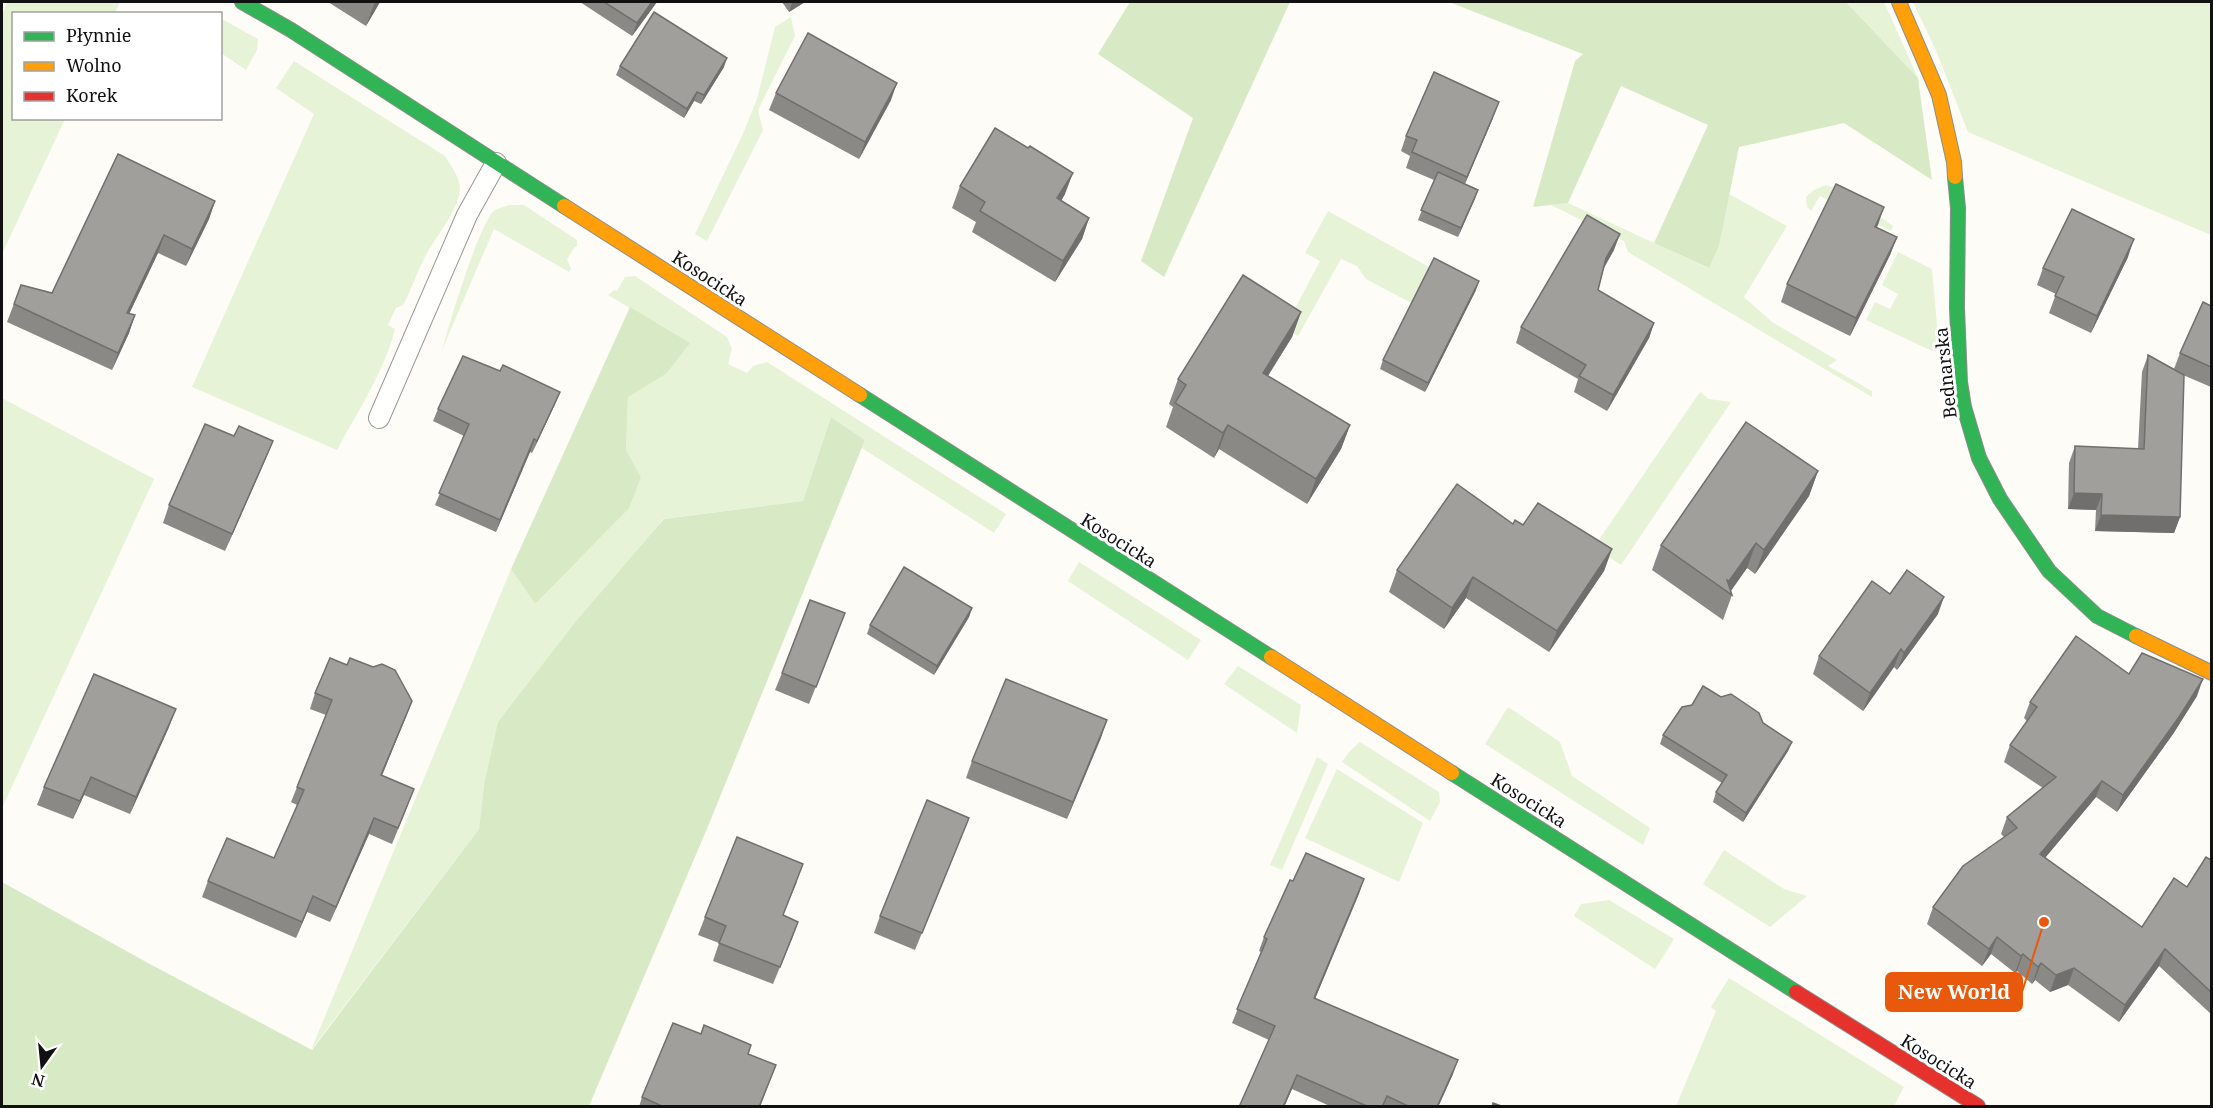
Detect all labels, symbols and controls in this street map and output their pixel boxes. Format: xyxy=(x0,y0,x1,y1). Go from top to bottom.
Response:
legend xyxy=(12,12,222,120)
text: Płynnie xyxy=(66,23,131,47)
text: Wolno xyxy=(66,53,122,77)
text: Korek xyxy=(66,83,118,107)
street label: Kosocicka xyxy=(668,245,752,311)
street label: Bednarska xyxy=(1928,326,1962,420)
street label: Kosocicka xyxy=(1076,507,1162,573)
street label: Kosocicka xyxy=(1486,767,1572,833)
callout: New World xyxy=(1886,973,2022,1011)
text: New World xyxy=(1898,978,2010,1005)
street label: Kosocicka xyxy=(1896,1028,1982,1094)
north arrow xyxy=(12,1036,72,1096)
text: N xyxy=(29,1068,47,1093)

